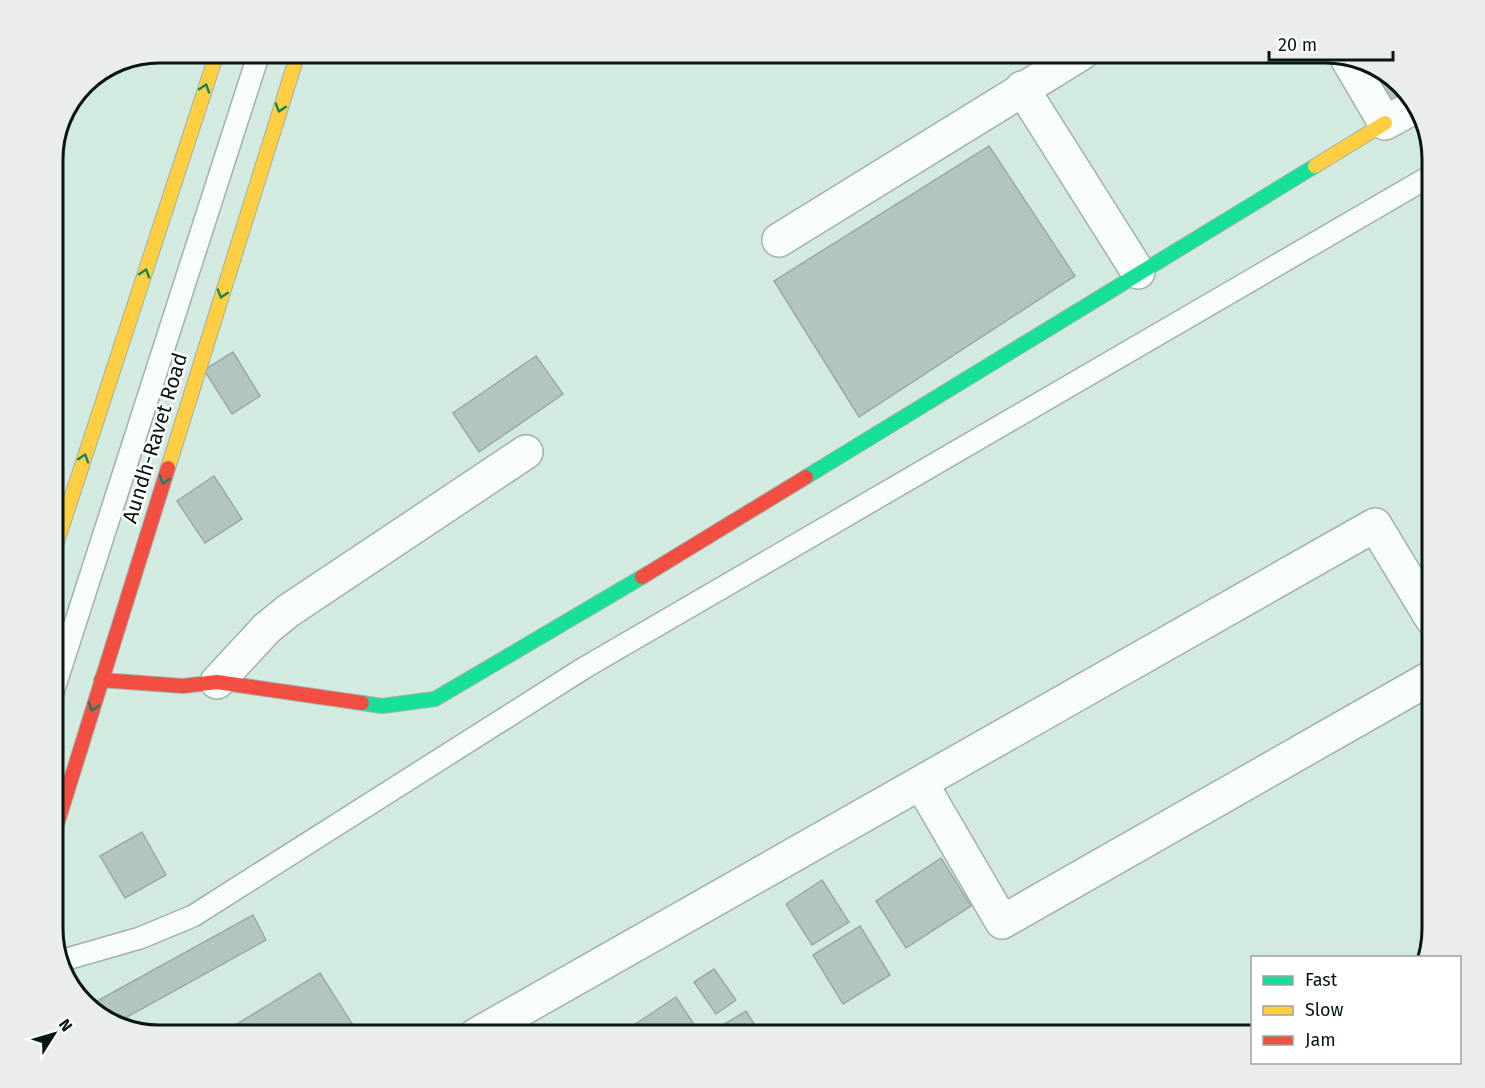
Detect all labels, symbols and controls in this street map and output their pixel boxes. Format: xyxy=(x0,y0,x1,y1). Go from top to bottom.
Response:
scale bar xyxy=(1269,24,1394,62)
text: 20 m xyxy=(1278,34,1317,56)
one-way arrow xyxy=(198,83,210,94)
one-way arrow xyxy=(275,102,287,113)
one-way arrow xyxy=(137,268,150,279)
one-way arrow xyxy=(217,288,229,299)
street label: Aundh-Ravet Road xyxy=(117,350,193,526)
one-way arrow xyxy=(77,453,89,464)
one-way arrow xyxy=(158,474,171,485)
one-way arrow xyxy=(88,701,100,712)
legend xyxy=(1251,956,1461,1064)
text: Fast xyxy=(1305,969,1338,991)
text: Slow xyxy=(1305,999,1344,1021)
north arrow xyxy=(24,1004,84,1064)
text: N xyxy=(55,1015,76,1035)
text: Jam xyxy=(1305,1029,1336,1051)

